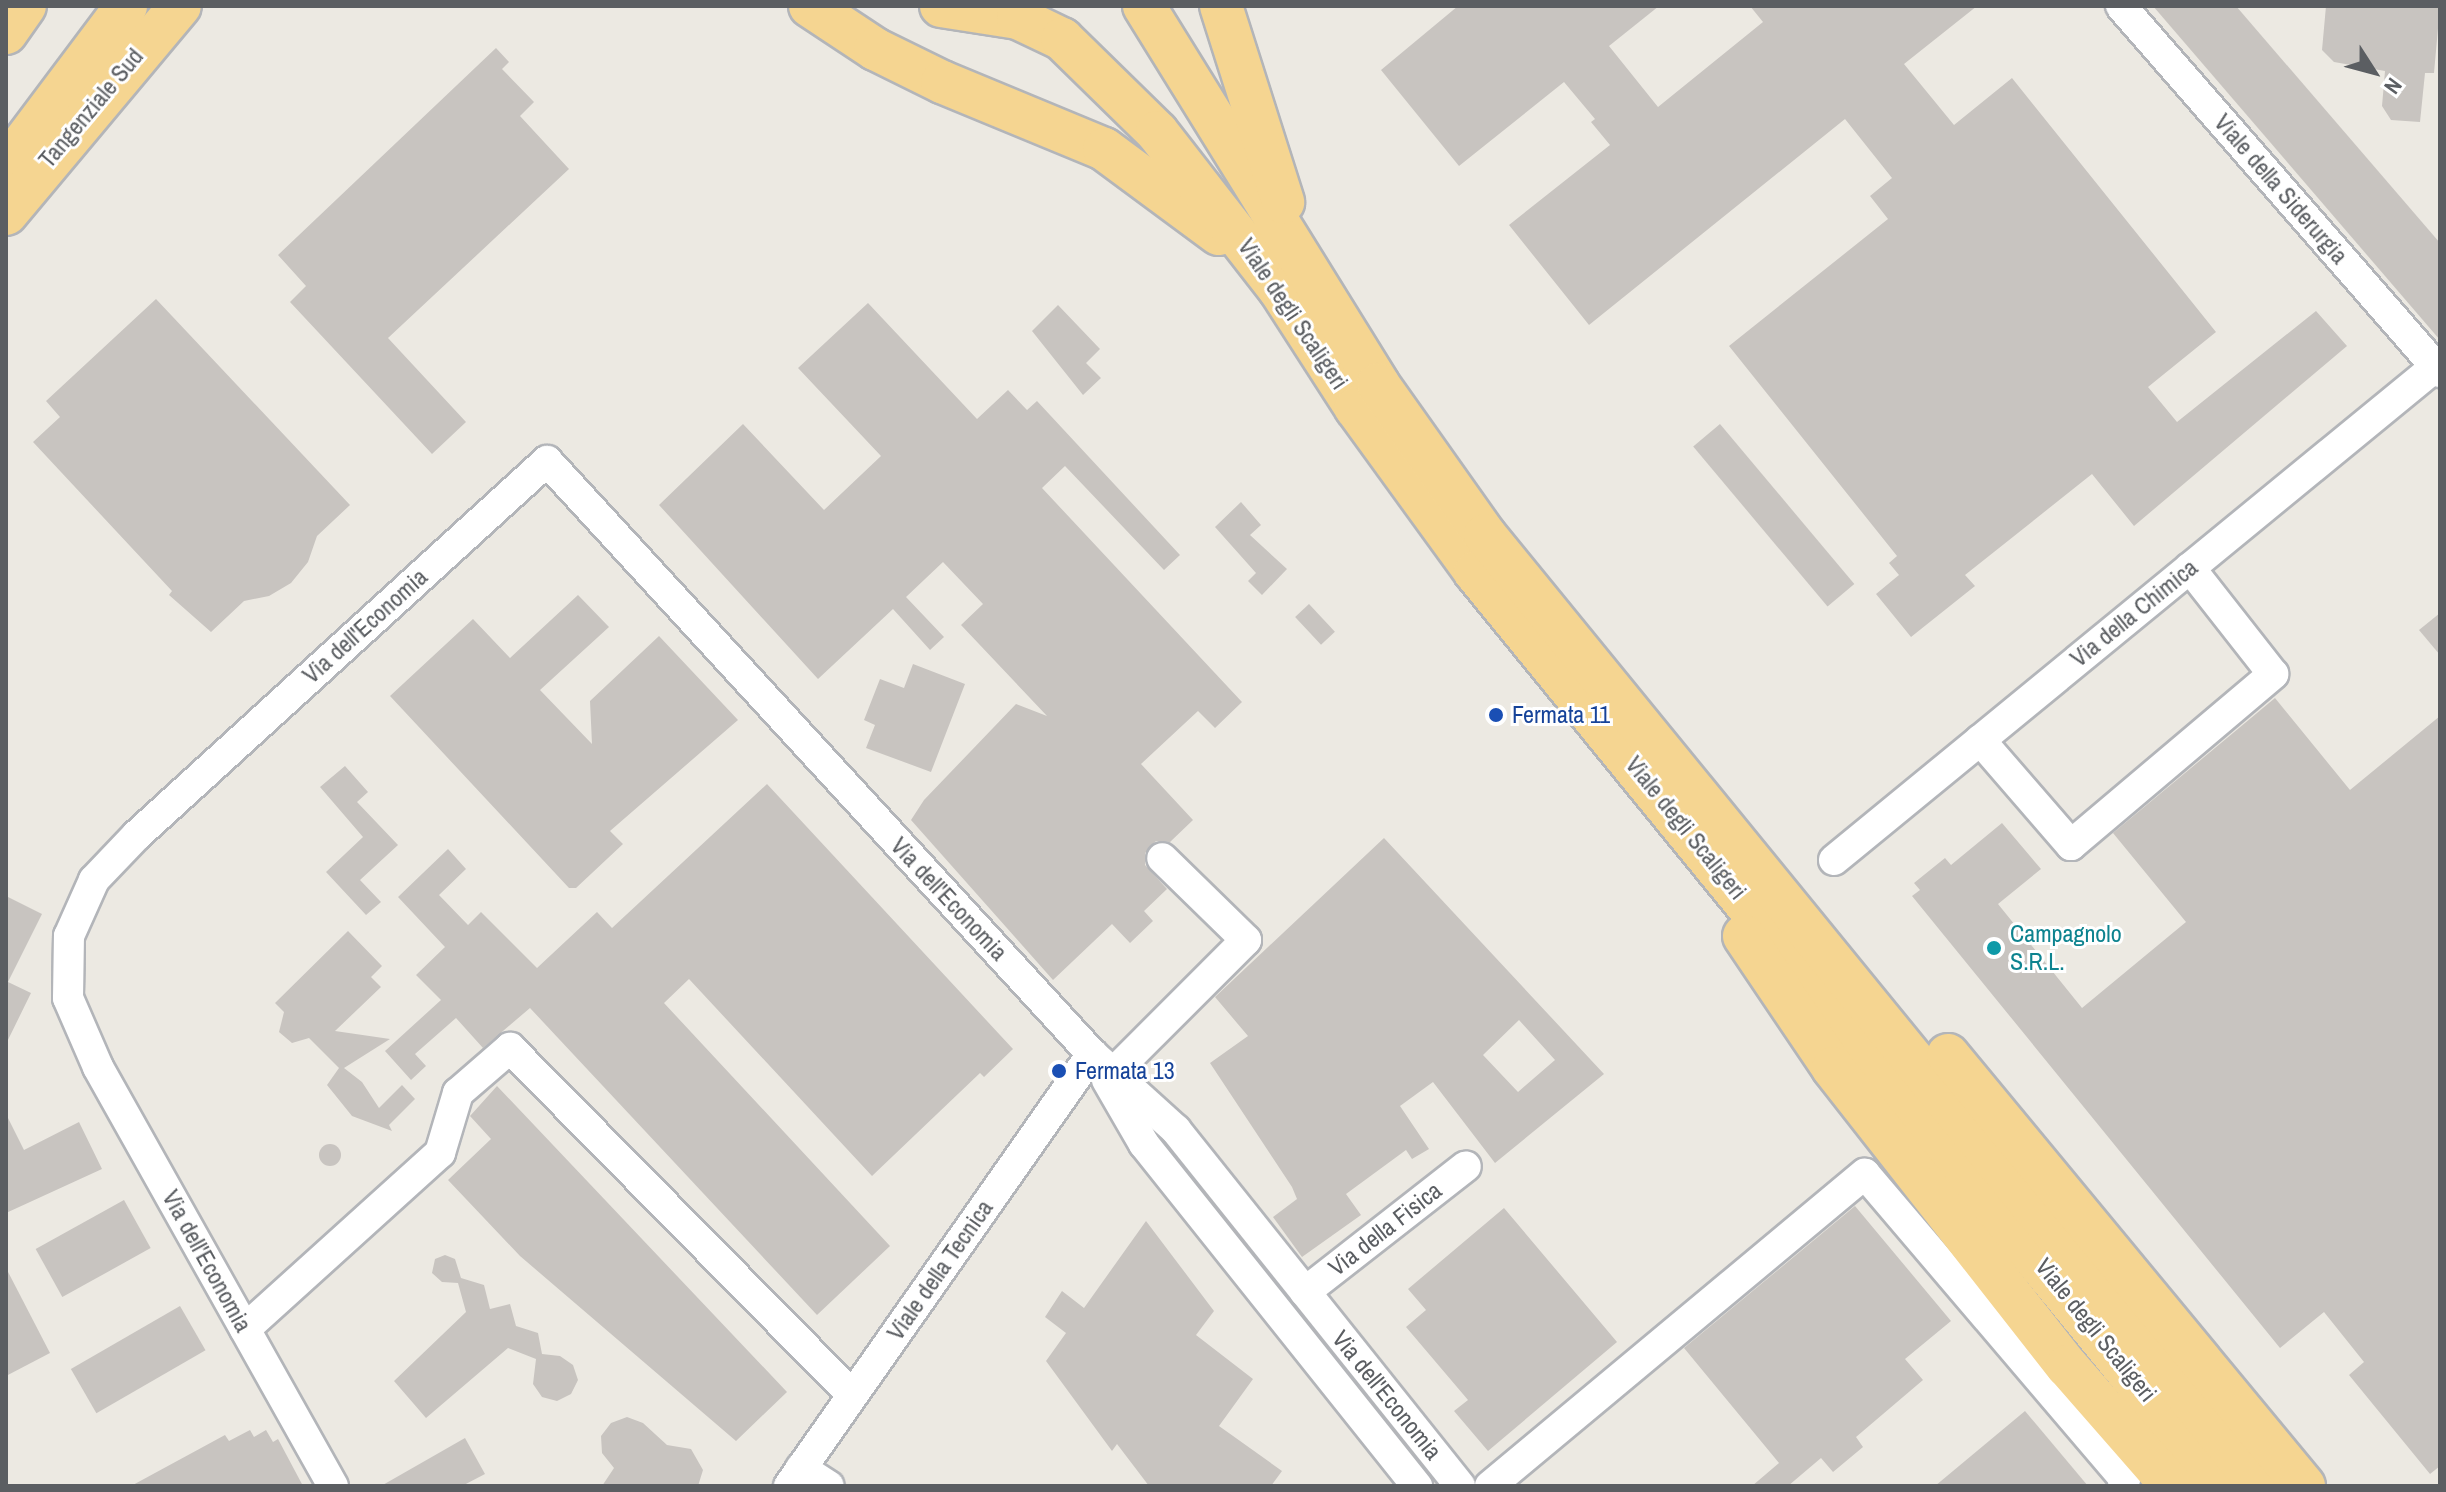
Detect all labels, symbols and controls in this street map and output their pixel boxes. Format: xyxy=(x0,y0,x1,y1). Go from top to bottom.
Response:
north arrow xyxy=(2334,32,2414,112)
street label: Tangenziale Sud xyxy=(33,42,149,174)
text: N xyxy=(2377,72,2409,100)
street label: Viale della Siderurgia xyxy=(2208,108,2354,270)
street label: Viale degli Scaligeri xyxy=(1232,233,1354,395)
street label: Via della Chimica xyxy=(2065,553,2203,673)
street label: Via dell'Economia xyxy=(297,563,433,689)
place label: Fermata 11 xyxy=(1512,701,1610,729)
marker: Fermata 11 xyxy=(1487,706,1505,724)
street label: Viale degli Scaligeri xyxy=(1619,751,1753,905)
street label: Via dell'Economia xyxy=(885,832,1013,966)
place label: Campagnolo S.R.L. xyxy=(2010,920,2122,976)
marker: Campagnolo S.R.L. xyxy=(1985,939,2003,957)
place label: Fermata 13 xyxy=(1075,1057,1175,1085)
marker: Fermata 13 xyxy=(1050,1062,1068,1080)
street label: Via della Fisica xyxy=(1323,1176,1447,1282)
street label: Via dell'Economia xyxy=(156,1185,258,1337)
street label: Viale della Tecnica xyxy=(881,1194,999,1346)
street label: Viale degli Scaligeri xyxy=(2029,1253,2163,1407)
street label: Via dell'Economia xyxy=(1326,1325,1448,1465)

